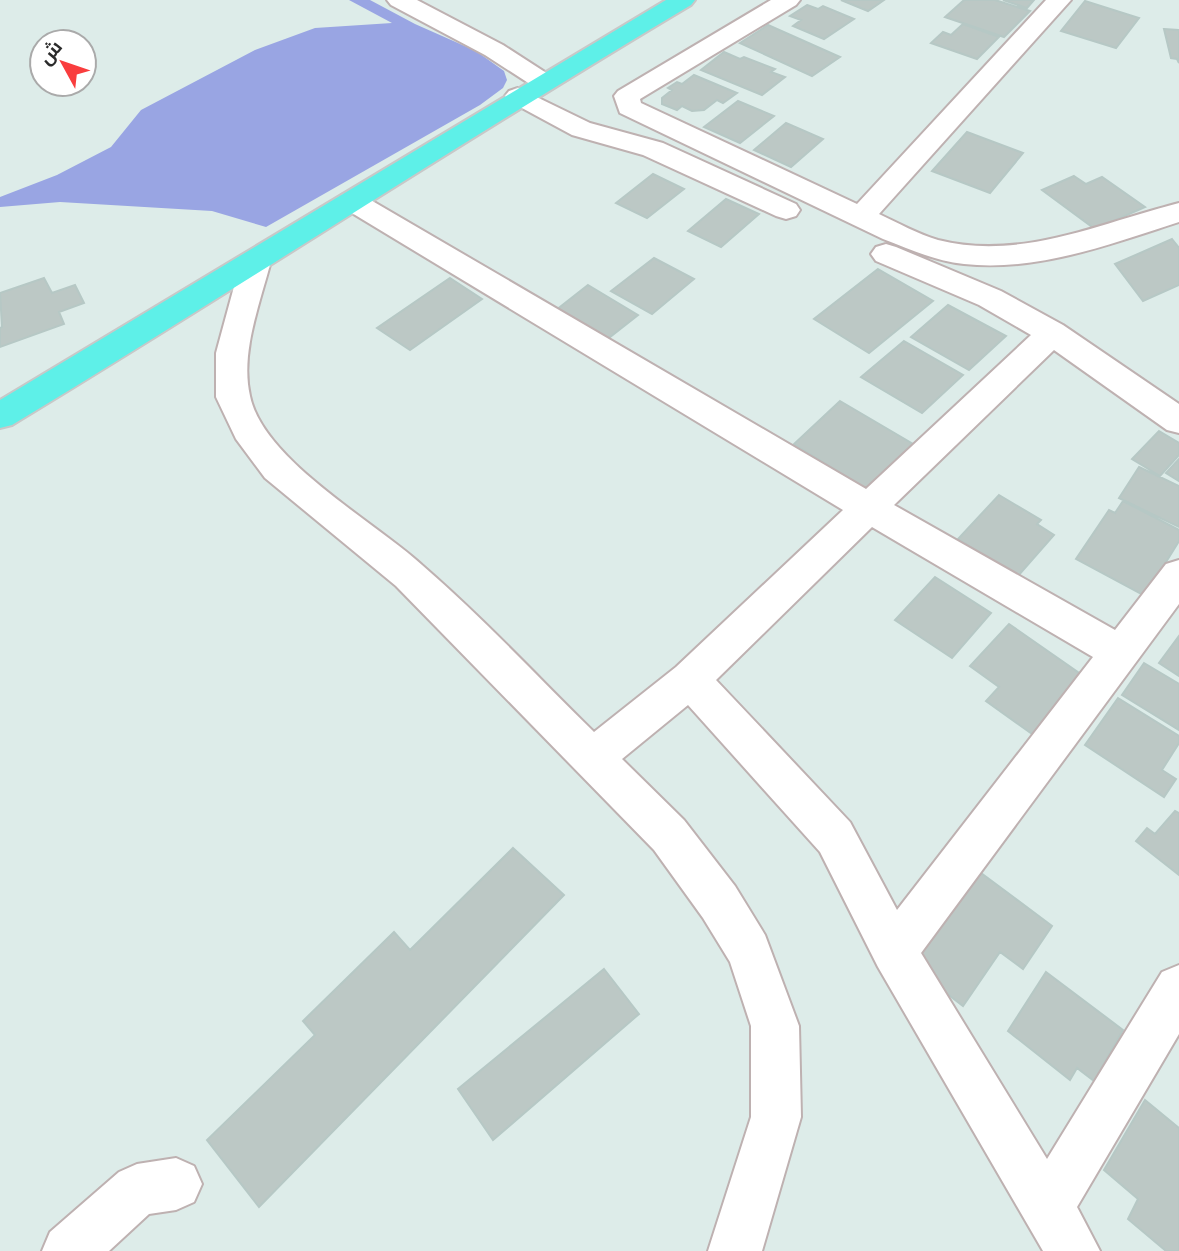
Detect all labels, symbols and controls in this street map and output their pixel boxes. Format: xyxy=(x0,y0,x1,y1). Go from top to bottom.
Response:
north arrow xyxy=(28,28,98,98)
text: ش xyxy=(34,36,67,69)

